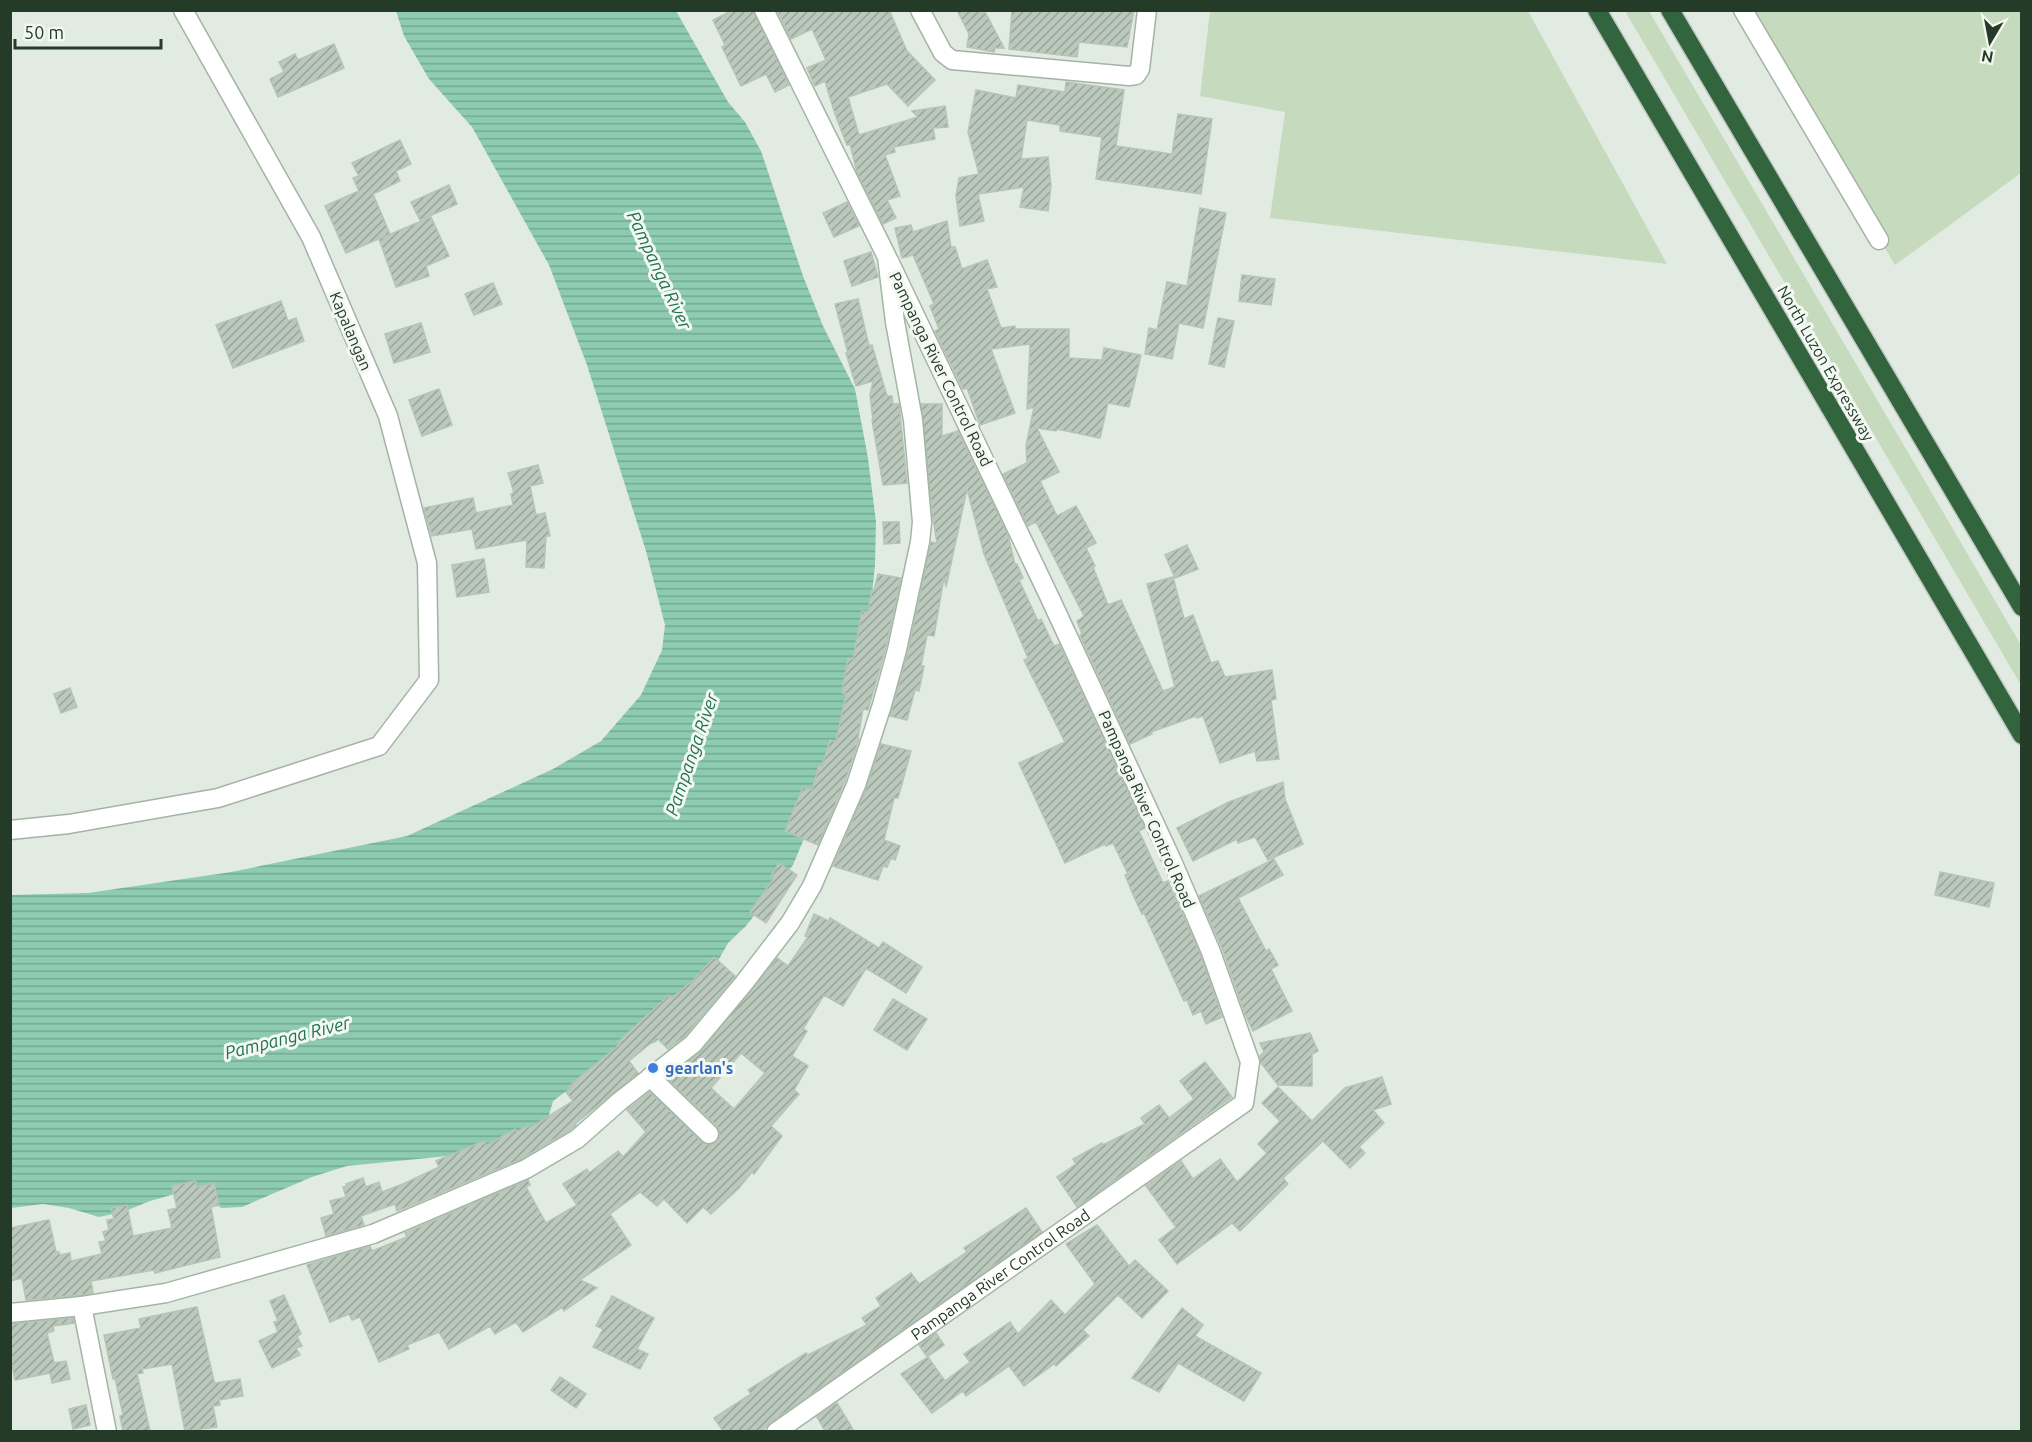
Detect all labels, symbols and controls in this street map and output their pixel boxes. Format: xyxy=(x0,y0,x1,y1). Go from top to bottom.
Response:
scale bar xyxy=(15,12,160,50)
north arrow xyxy=(1960,12,2020,72)
text: 50 m xyxy=(24,22,64,42)
text: N xyxy=(1980,47,1995,67)
water label: Pampanga River xyxy=(624,208,697,333)
street label: Pampanga River Control Road xyxy=(886,269,996,469)
street label: North Luzon Expressway xyxy=(1774,282,1878,444)
street label: Kapalangan xyxy=(326,289,376,373)
water label: Pampanga River xyxy=(661,689,722,818)
street label: Pampanga River Control Road xyxy=(1095,708,1199,910)
water label: Pampanga River xyxy=(222,1012,353,1062)
place label: gearlan's xyxy=(665,1059,733,1077)
marker: gearlan's xyxy=(646,1061,660,1075)
street label: Pampanga River Control Road xyxy=(907,1205,1093,1343)

